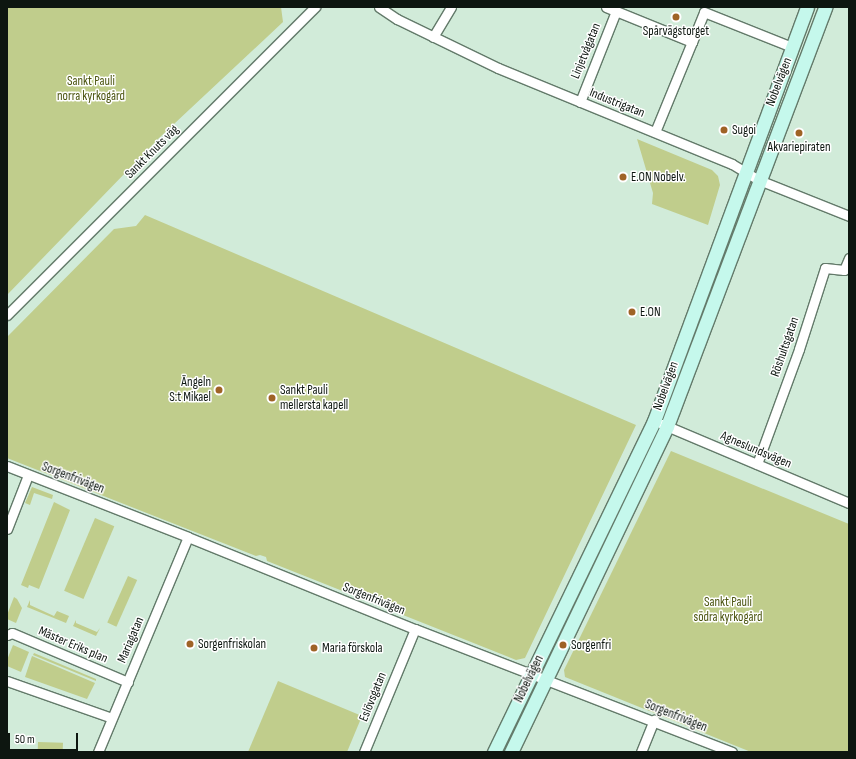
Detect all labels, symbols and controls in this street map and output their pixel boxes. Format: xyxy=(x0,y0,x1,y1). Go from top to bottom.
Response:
marker: Spårvägstorget xyxy=(671,12,681,22)
street label: Linjetvågatan xyxy=(568,21,604,81)
place label: Spårvägstorget xyxy=(643,23,709,39)
street label: Nobelvägen xyxy=(763,55,795,109)
park label: Sankt Pauli norra kyrkogård xyxy=(57,74,125,105)
street label: Industrigatan xyxy=(587,85,647,121)
street label: Sankt Knuts väg xyxy=(122,122,182,182)
place label: Sugoi xyxy=(732,122,756,138)
marker: Sugoi xyxy=(719,125,729,135)
marker: Akvariepiraten xyxy=(794,128,804,138)
place label: Akvariepiraten xyxy=(768,139,830,155)
place label: E.ON Nobelv. xyxy=(631,169,685,185)
marker: E.ON Nobelv. xyxy=(618,172,628,182)
place label: E.ON xyxy=(640,304,661,320)
marker: E.ON xyxy=(627,307,637,317)
street label: Röshultsgatan xyxy=(767,315,803,379)
street label: Nobelvägen xyxy=(650,359,682,413)
place label: Ängeln S:t Mikael xyxy=(169,375,211,406)
place label: Sankt Pauli mellersta kapell xyxy=(280,383,348,414)
marker: Ängeln S:t Mikael xyxy=(214,385,224,395)
marker: Sankt Pauli mellersta kapell xyxy=(267,393,277,403)
street label: Agneslundsvägen xyxy=(718,428,794,472)
street label: Sorgenfrivägen xyxy=(39,459,107,497)
street label: Sorgenfrivägen xyxy=(341,579,407,619)
park label: Sankt Pauli södra kyrkogård xyxy=(694,595,762,626)
street label: Mariagatan xyxy=(114,615,148,665)
street label: Mäster Eriks plan xyxy=(36,623,110,667)
place label: Sorgenfriskolan xyxy=(198,636,266,652)
place label: Sorgenfri xyxy=(571,637,611,653)
marker: Sorgenfriskolan xyxy=(185,639,195,649)
place label: Maria förskola xyxy=(322,640,383,656)
marker: Sorgenfri xyxy=(558,640,568,650)
marker: Maria förskola xyxy=(309,643,319,653)
street label: Nobelvägen xyxy=(511,653,547,705)
street label: Eslövsgatan xyxy=(356,670,390,724)
street label: Sorgenfrivägen xyxy=(643,696,709,736)
scale bar xyxy=(10,725,80,751)
text: 50 m xyxy=(15,732,35,747)

